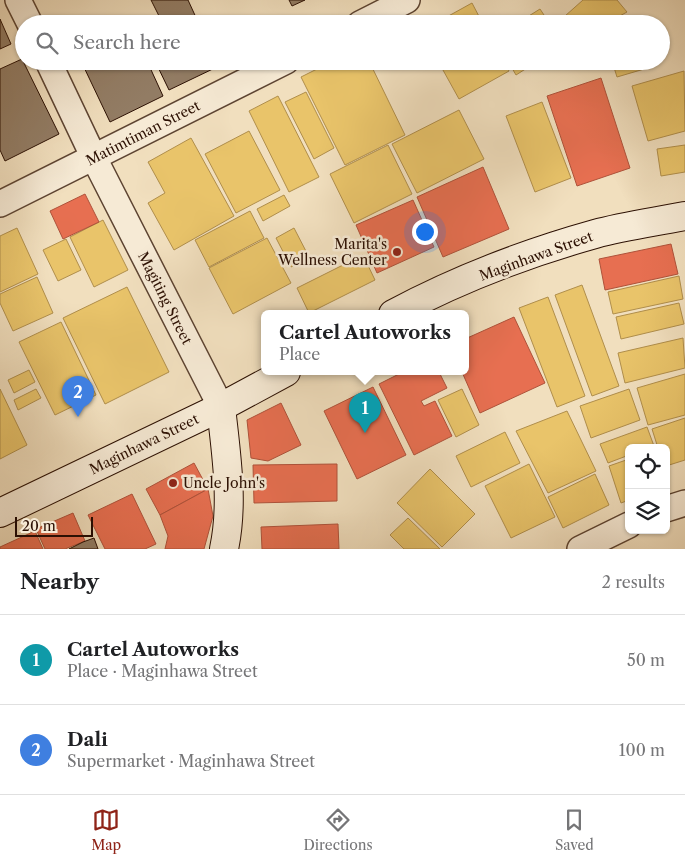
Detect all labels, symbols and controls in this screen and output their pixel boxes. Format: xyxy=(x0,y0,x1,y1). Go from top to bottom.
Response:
search box xyxy=(15,15,670,70)
icon: search xyxy=(33,29,61,57)
text: Search here xyxy=(73,31,181,54)
street label: Matimtiman Street xyxy=(83,96,203,169)
your location xyxy=(412,219,438,245)
street label: Maginhawa Street xyxy=(477,227,595,285)
place label: Marita's Wellness Center xyxy=(277,235,387,269)
marker: Marita's Wellness Center xyxy=(391,246,403,258)
street label: Magiting Street xyxy=(134,249,196,347)
popup xyxy=(261,310,469,375)
text: Cartel Autoworks xyxy=(279,321,451,344)
text: Place xyxy=(279,344,320,364)
pin: 2 xyxy=(62,376,94,417)
pin: 1 xyxy=(349,392,381,433)
street label: Maginhawa Street xyxy=(86,410,202,478)
map controls xyxy=(625,444,670,534)
button: locate xyxy=(625,444,670,489)
place label: Uncle John's xyxy=(183,474,265,492)
marker: Uncle John's xyxy=(167,477,179,489)
button: layers xyxy=(625,489,670,534)
scale bar xyxy=(15,514,92,537)
text: 20 m xyxy=(22,517,56,535)
text: Nearby xyxy=(20,569,99,594)
text: 2 results xyxy=(602,572,665,592)
text: Cartel Autoworks xyxy=(67,638,239,661)
text: 1 xyxy=(32,650,40,670)
text: 50 m xyxy=(627,650,665,670)
text: Place · Maginhawa Street xyxy=(67,661,258,681)
text: Dali xyxy=(67,728,108,751)
text: 2 xyxy=(31,740,41,760)
text: 100 m xyxy=(619,740,665,760)
text: Supermarket · Maginhawa Street xyxy=(67,751,315,771)
tab: Map xyxy=(91,806,121,854)
tab: Directions xyxy=(303,806,373,854)
tab: Saved xyxy=(555,806,594,854)

